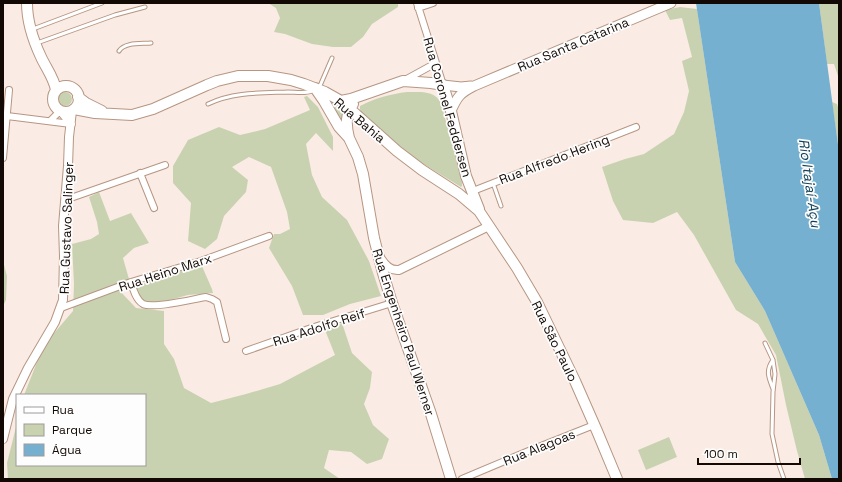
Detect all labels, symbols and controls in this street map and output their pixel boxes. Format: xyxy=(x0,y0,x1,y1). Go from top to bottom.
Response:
street label: Rua Santa Catarina xyxy=(515,13,632,76)
street label: Rua Coronel Feddersen xyxy=(419,35,476,179)
street label: Rua Bahia xyxy=(331,94,389,147)
street label: Rua Alfredo Hering xyxy=(497,131,612,188)
water label: Rio Itajaí-Açu xyxy=(795,138,825,230)
street label: Rua Gustavo Salinger xyxy=(56,162,77,294)
street label: Rua Engenheiro Paul Werner xyxy=(368,246,439,418)
street label: Rua Heino Marx xyxy=(116,249,214,296)
street label: Rua São Paulo xyxy=(528,298,581,384)
street label: Rua Adolfo Reif xyxy=(271,304,368,350)
legend xyxy=(16,394,146,466)
text: Rua xyxy=(52,402,74,418)
text: Parque xyxy=(52,422,92,438)
street label: Rua Alagoas xyxy=(501,425,578,470)
scale bar xyxy=(698,440,800,466)
text: Água xyxy=(52,442,82,458)
text: 100 m xyxy=(704,446,738,462)

